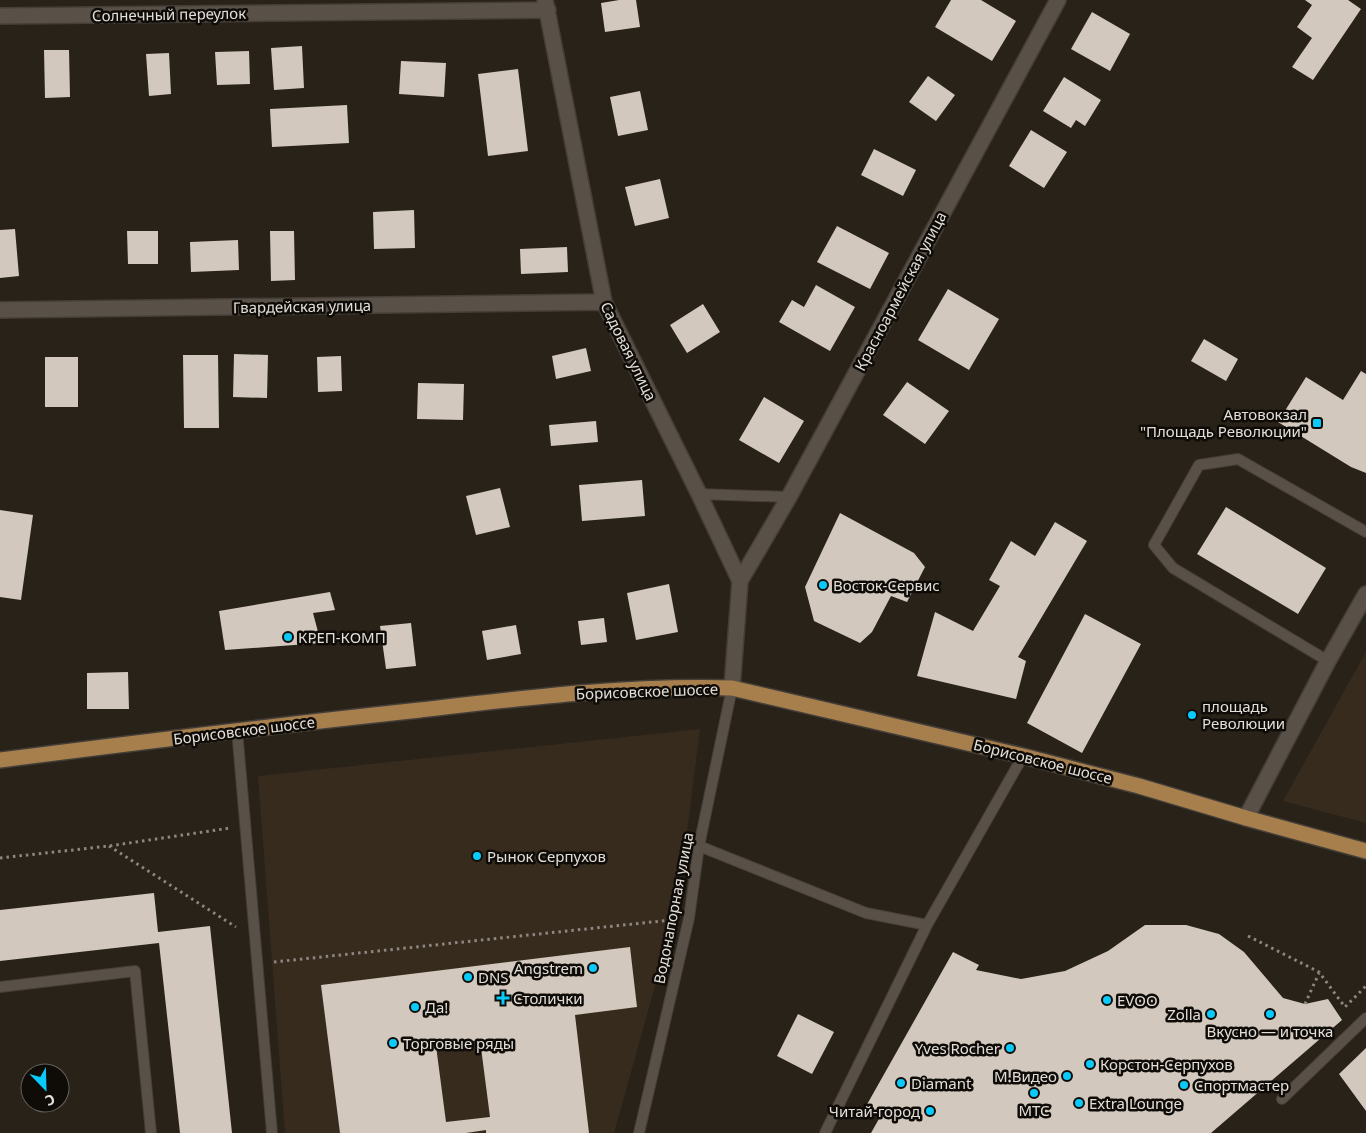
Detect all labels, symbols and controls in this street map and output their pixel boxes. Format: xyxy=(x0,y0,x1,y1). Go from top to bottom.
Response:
street label: Солнечный переулок xyxy=(92,3,246,25)
street label: Красноармейская улица xyxy=(850,208,950,374)
street label: Гвардейская улица xyxy=(233,295,371,317)
street label: Садовая улица xyxy=(596,298,662,404)
place label: Автовокзал "Площадь Революции" xyxy=(1140,404,1307,441)
marker: Автовокзал "Площадь Революции" xyxy=(1311,417,1323,429)
place label: Восток-Сервис xyxy=(833,575,940,595)
marker: Восток-Сервис xyxy=(817,579,829,591)
place label: КРЕП-КОМП xyxy=(298,627,386,647)
marker: КРЕП-КОМП xyxy=(282,631,294,643)
street label: Борисовское шоссе xyxy=(575,679,719,703)
place label: площадь Революции xyxy=(1202,696,1285,733)
marker: площадь Революции xyxy=(1186,709,1198,721)
street label: Борисовское шоссе xyxy=(172,711,316,749)
street label: Борисовское шоссе xyxy=(972,734,1114,788)
street label: Водонапорная улица xyxy=(649,831,697,985)
place label: Рынок Серпухов xyxy=(487,846,606,866)
marker: Рынок Серпухов xyxy=(471,850,483,862)
place label: Angstrem xyxy=(514,958,583,978)
marker: Angstrem xyxy=(587,962,599,974)
place label: DNS xyxy=(478,967,509,987)
marker: DNS xyxy=(462,971,474,983)
place label: Столички xyxy=(513,988,583,1008)
place label: EVOO xyxy=(1117,990,1158,1010)
marker: Столички xyxy=(497,992,509,1004)
marker: EVOO xyxy=(1101,994,1113,1006)
place label: Да! xyxy=(425,997,448,1017)
marker: Да! xyxy=(409,1001,421,1013)
place label: Zolla xyxy=(1167,1004,1201,1024)
marker: Zolla xyxy=(1205,1008,1217,1020)
marker: Вкусно — и точка xyxy=(1264,1008,1276,1020)
place label: Вкусно — и точка xyxy=(1207,1021,1333,1041)
place label: Торговые ряды xyxy=(403,1033,514,1053)
marker: Торговые ряды xyxy=(387,1037,399,1049)
place label: Yves Rocher xyxy=(915,1038,1000,1058)
marker: Yves Rocher xyxy=(1004,1042,1016,1054)
place label: Корстон-Серпухов xyxy=(1100,1054,1233,1074)
marker: Корстон-Серпухов xyxy=(1084,1058,1096,1070)
north arrow xyxy=(20,1063,70,1113)
place label: М.Видео xyxy=(994,1066,1057,1086)
marker: М.Видео xyxy=(1061,1070,1073,1082)
place label: Diamant xyxy=(911,1073,972,1093)
place label: Спортмастер xyxy=(1194,1075,1289,1095)
marker: Diamant xyxy=(895,1077,907,1089)
marker: Спортмастер xyxy=(1178,1079,1190,1091)
marker: МТС xyxy=(1028,1087,1040,1099)
text: С xyxy=(42,1090,58,1111)
place label: Extra Lounge xyxy=(1089,1093,1182,1113)
marker: Extra Lounge xyxy=(1073,1097,1085,1109)
place label: МТС xyxy=(1018,1100,1050,1120)
place label: Читай-город xyxy=(829,1101,920,1121)
marker: Читай-город xyxy=(924,1105,936,1117)

